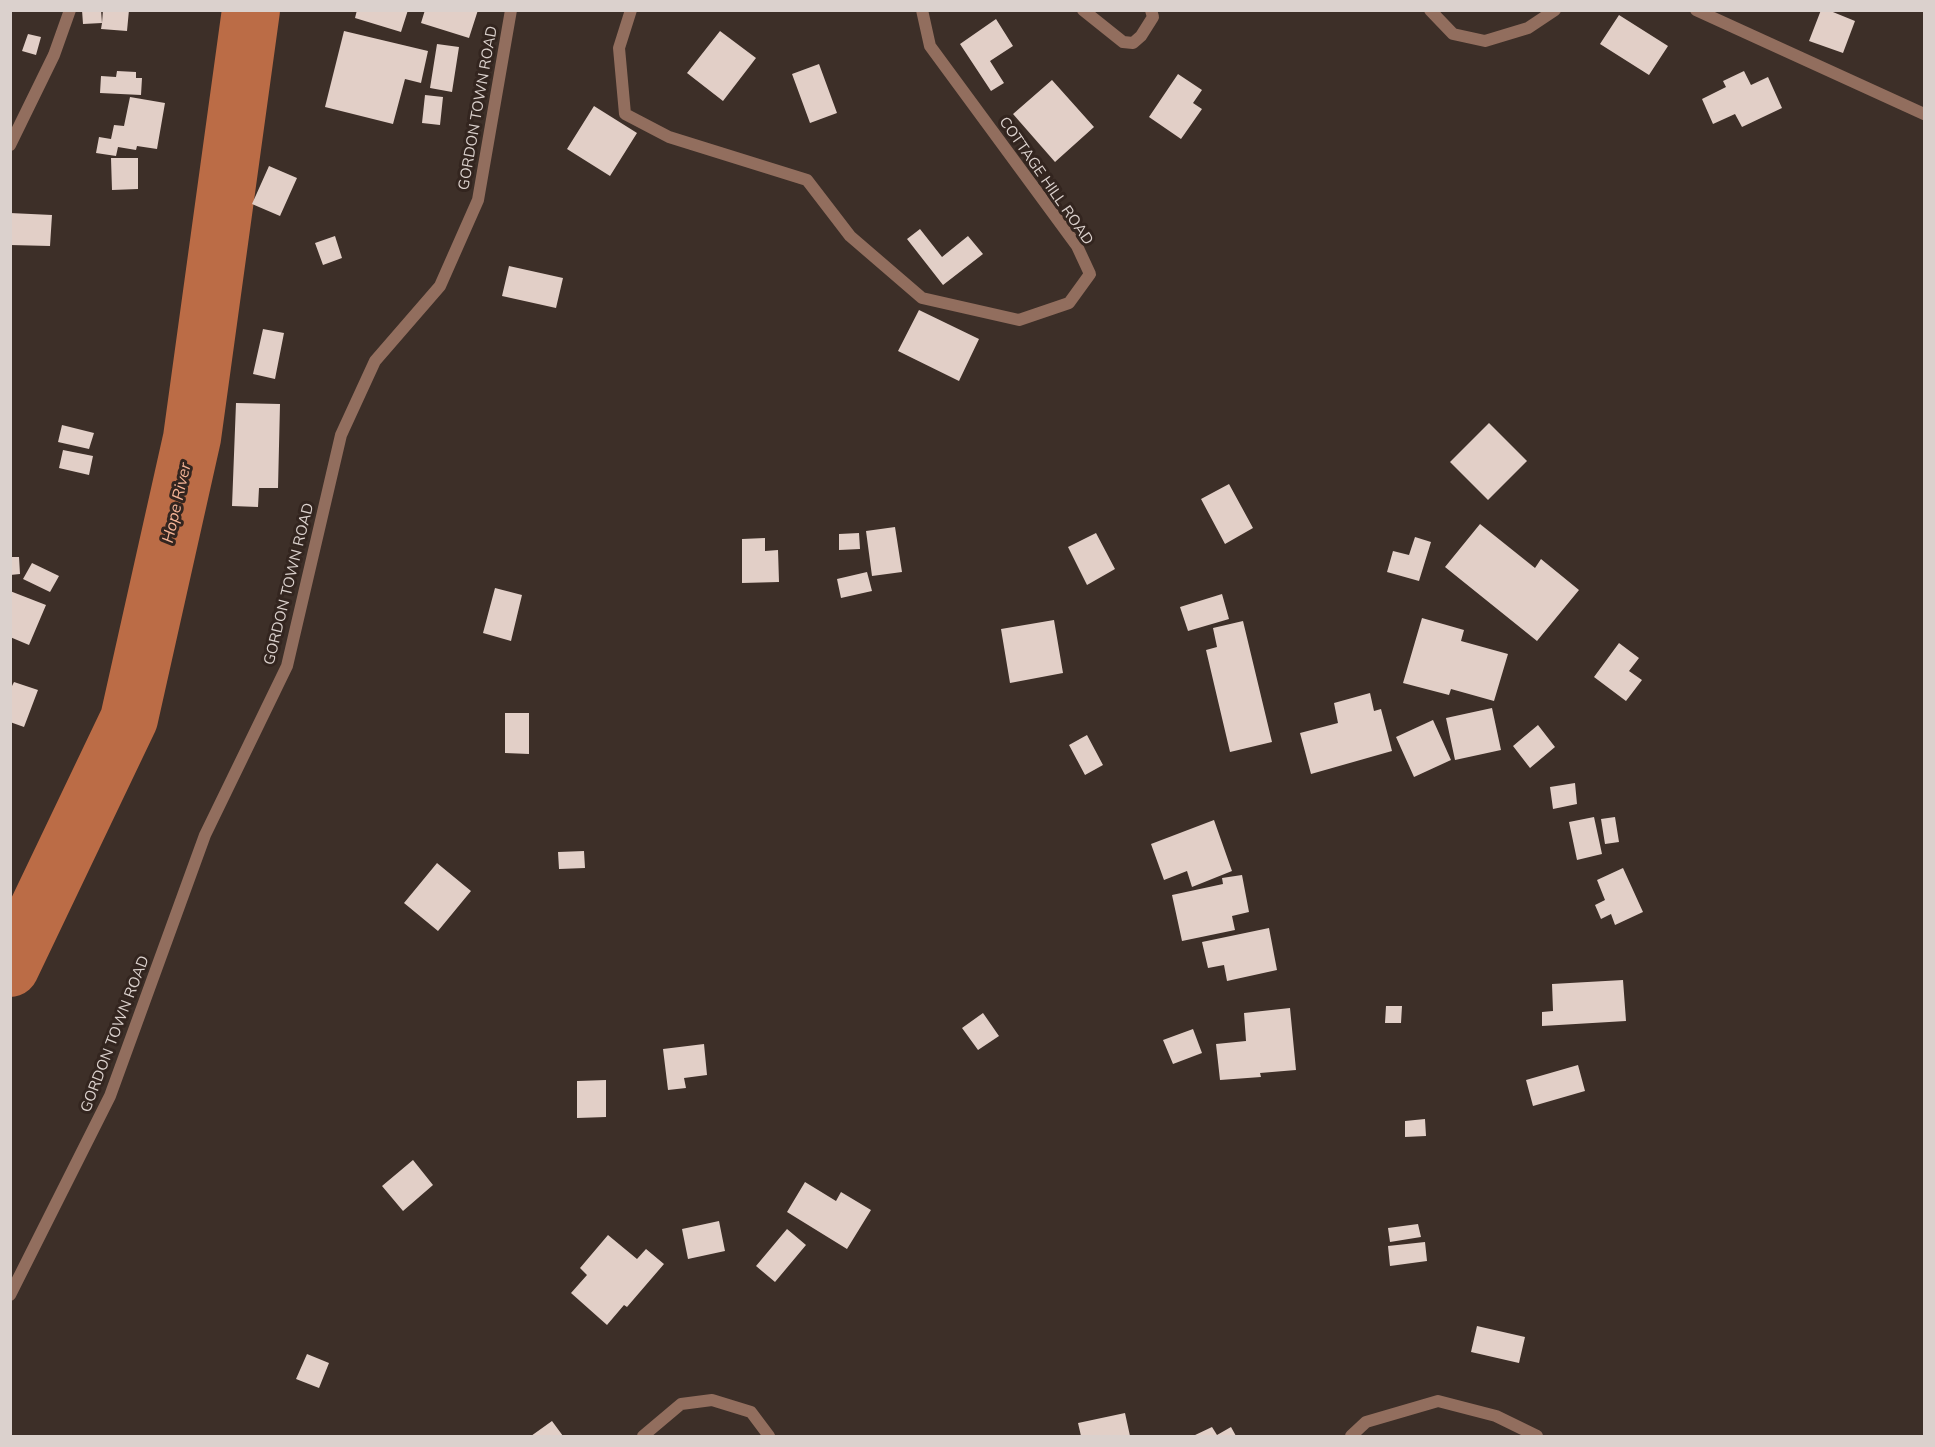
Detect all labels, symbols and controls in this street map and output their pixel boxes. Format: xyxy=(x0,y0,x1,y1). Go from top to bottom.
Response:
street label: GORDON TOWN ROAD xyxy=(455,25,501,191)
street label: COTTAGE HILL ROAD xyxy=(995,114,1097,248)
water label: Hope River xyxy=(158,461,196,545)
street label: GORDON TOWN ROAD xyxy=(260,501,318,667)
street label: GORDON TOWN ROAD xyxy=(77,953,153,1115)

